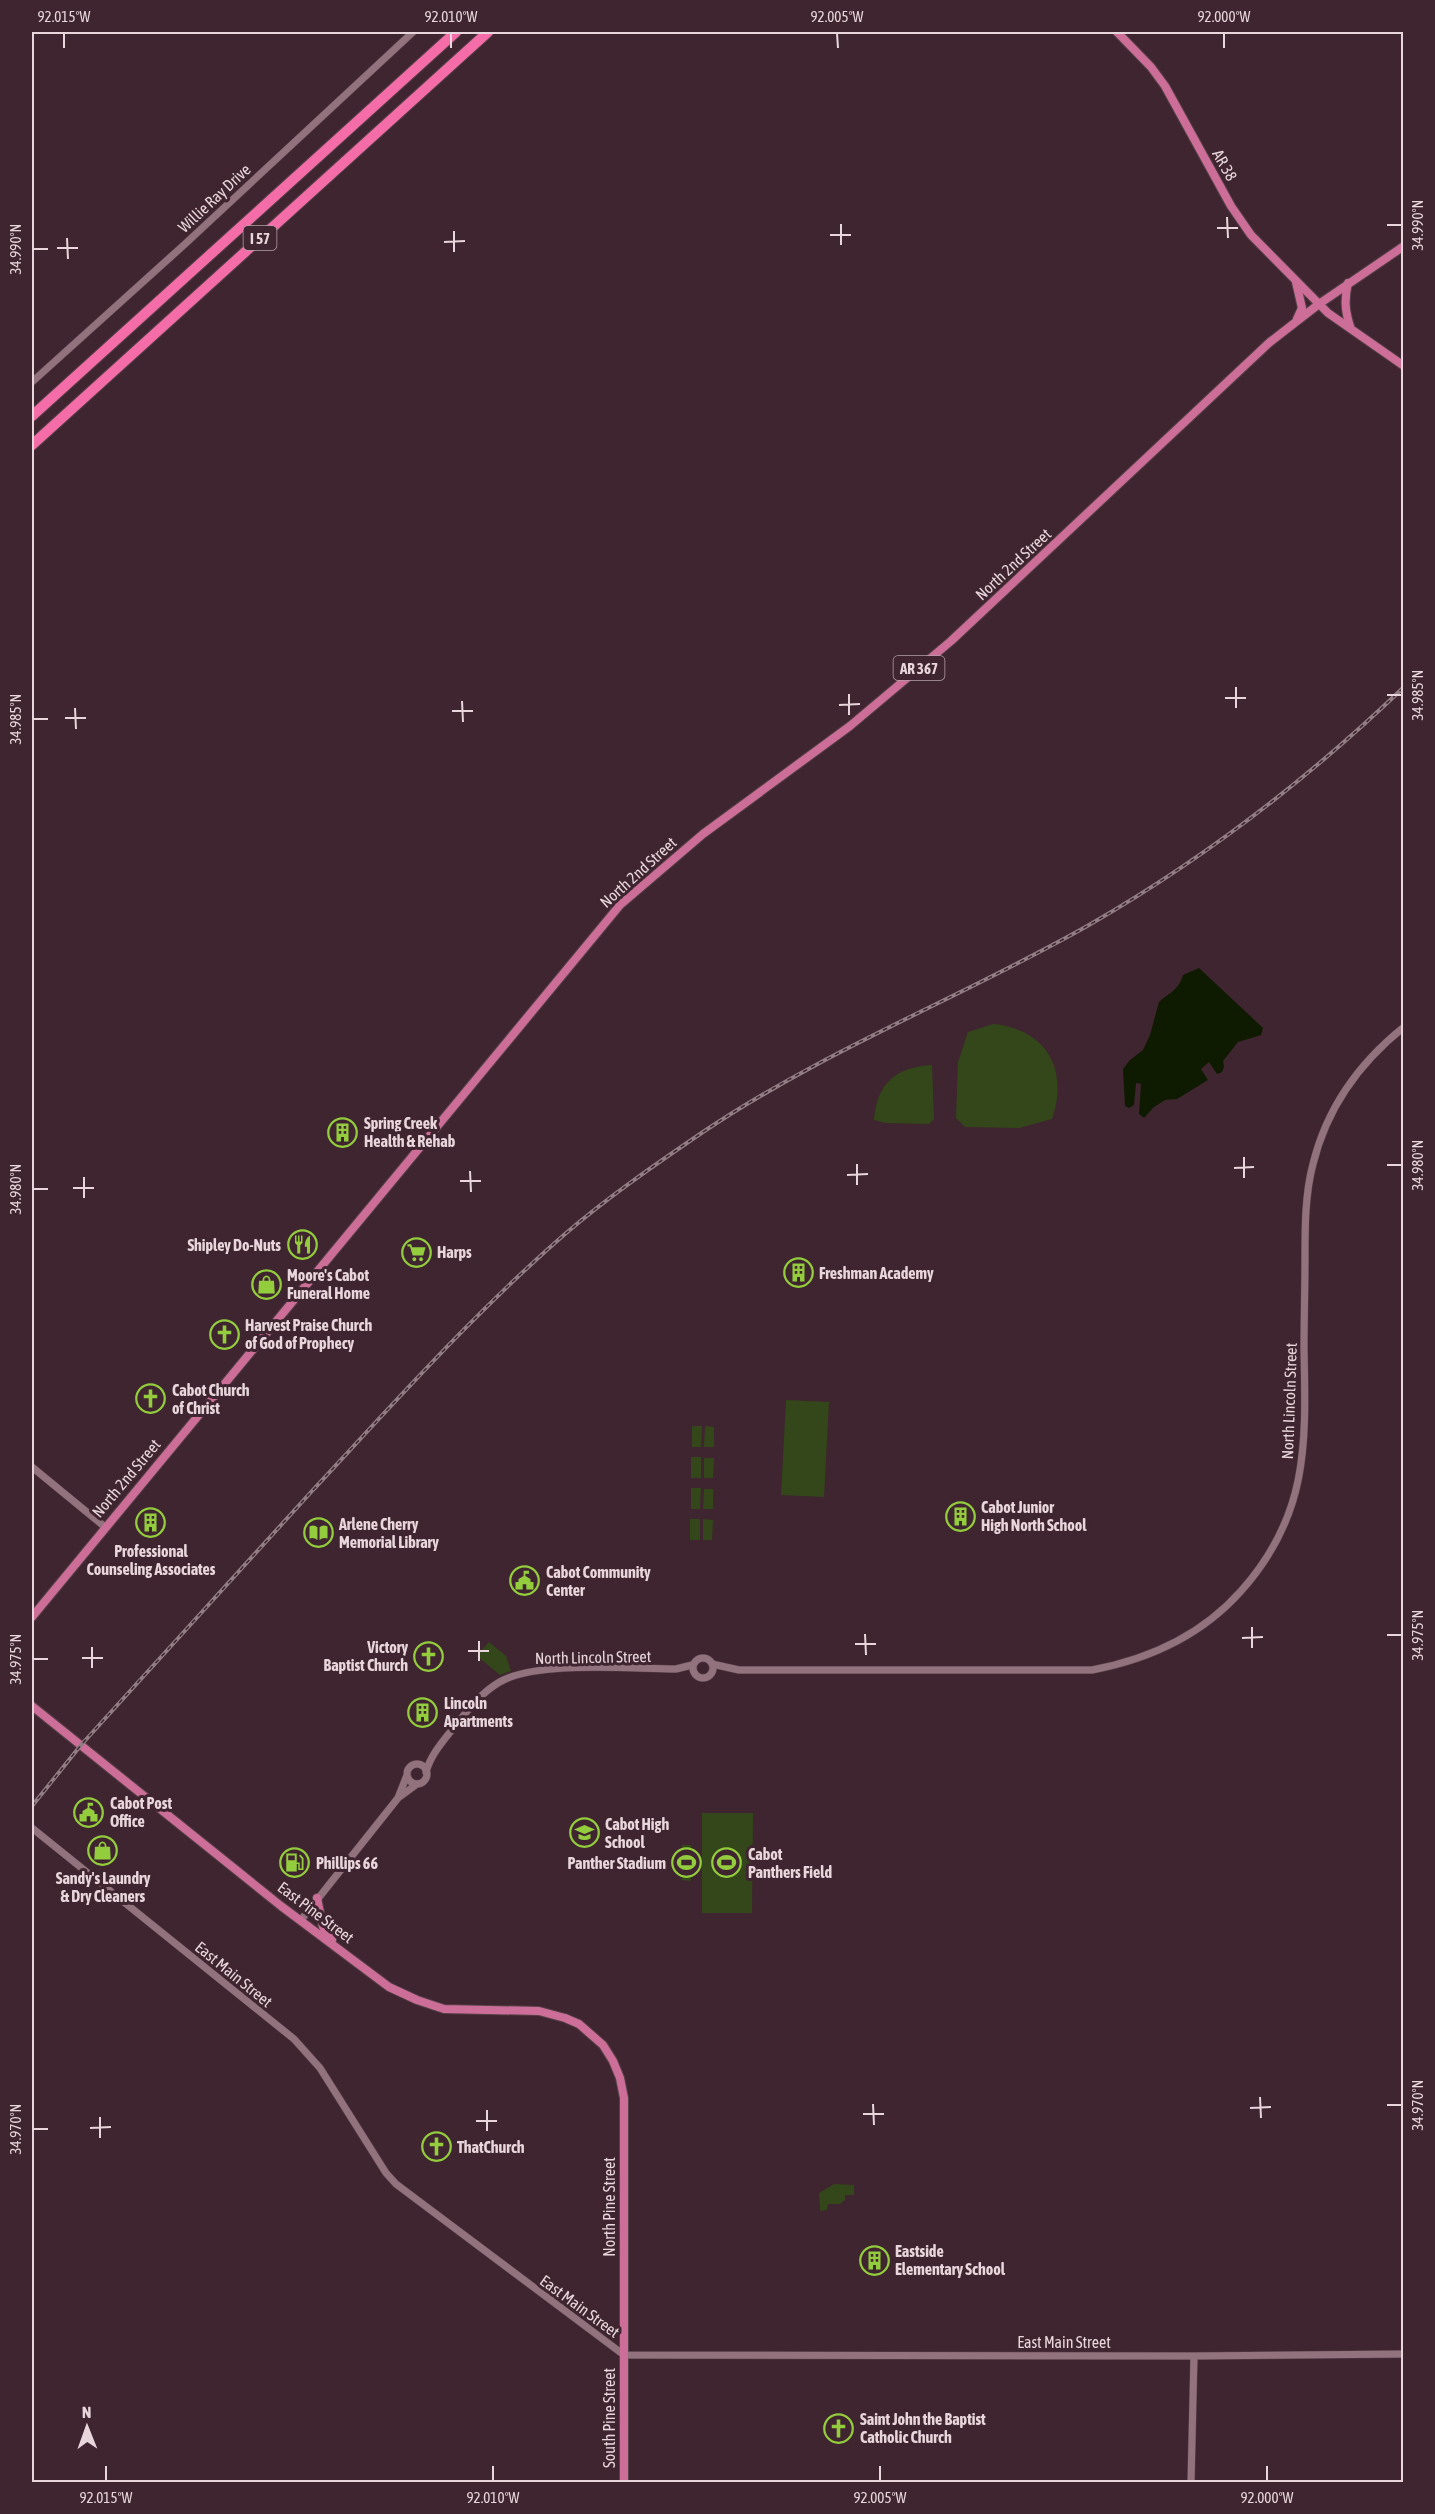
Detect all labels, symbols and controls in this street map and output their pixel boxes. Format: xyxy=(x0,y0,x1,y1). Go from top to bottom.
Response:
text: 92.015°W xyxy=(38,8,91,25)
text: 92.010°W xyxy=(425,8,478,25)
text: 92.005°W xyxy=(811,8,864,25)
text: 92.000°W xyxy=(1198,8,1251,25)
street label: AR 38 xyxy=(1209,146,1241,184)
street label: Willie Ray Drive xyxy=(174,160,255,237)
text: 34.990°N xyxy=(1409,200,1426,250)
text: 34.990°N xyxy=(7,224,24,274)
road number: I 57 xyxy=(244,226,276,250)
street label: North 2nd Street xyxy=(972,524,1055,603)
road number: AR 367 xyxy=(894,656,944,680)
text: 34.985°N xyxy=(1409,670,1426,720)
text: 34.985°N xyxy=(7,694,24,744)
street label: North 2nd Street xyxy=(596,833,680,911)
place label: Spring Creek Health & Rehab xyxy=(364,1114,456,1150)
building icon: Spring Creek Health & Rehab xyxy=(327,1116,359,1148)
text: 34.980°N xyxy=(1409,1140,1426,1190)
text: 34.980°N xyxy=(7,1164,24,1214)
restaurant icon: Shipley Do-Nuts xyxy=(286,1229,318,1261)
place label: Shipley Do-Nuts xyxy=(187,1236,281,1254)
supermarket icon: Harps xyxy=(400,1236,432,1268)
place label: Harps xyxy=(437,1243,472,1261)
building icon: Freshman Academy xyxy=(782,1257,814,1289)
place label: Freshman Academy xyxy=(819,1264,934,1282)
place label: Moore's Cabot Funeral Home xyxy=(287,1266,370,1302)
shop icon: Moore's Cabot Funeral Home xyxy=(250,1268,282,1300)
place label: Harvest Praise Church of God of Prophecy xyxy=(245,1316,372,1352)
church icon: Harvest Praise Church of God of Prophecy xyxy=(208,1318,240,1350)
street label: North Lincoln Street xyxy=(1278,1342,1300,1460)
place label: Cabot Church of Christ xyxy=(172,1381,250,1417)
church icon: Cabot Church of Christ xyxy=(135,1383,167,1415)
street label: North 2nd Street xyxy=(88,1435,164,1521)
place label: Cabot Junior High North School xyxy=(981,1498,1087,1534)
building icon: Cabot Junior High North School xyxy=(944,1500,976,1532)
building icon: Professional Counseling Associates xyxy=(135,1507,167,1539)
place label: Arlene Cherry Memorial Library xyxy=(338,1515,439,1551)
library icon: Arlene Cherry Memorial Library xyxy=(302,1517,334,1549)
place label: Professional Counseling Associates xyxy=(87,1542,216,1578)
place label: Cabot Community Center xyxy=(546,1563,651,1599)
public building icon: Cabot Community Center xyxy=(509,1565,541,1597)
text: 34.975°N xyxy=(1409,1610,1426,1660)
text: 34.975°N xyxy=(7,1634,24,1684)
place label: Victory Baptist Church xyxy=(324,1638,408,1674)
church icon: Victory Baptist Church xyxy=(413,1640,445,1672)
street label: North Lincoln Street xyxy=(535,1647,652,1667)
place label: Lincoln Apartments xyxy=(443,1694,513,1730)
building icon: Lincoln Apartments xyxy=(407,1696,439,1728)
place label: Cabot Post Office xyxy=(110,1794,172,1830)
public building icon: Cabot Post Office xyxy=(73,1796,105,1828)
place label: Cabot High School xyxy=(605,1815,669,1851)
school or university icon: Cabot High School xyxy=(568,1817,600,1849)
shop icon: Sandy's Laundry & Dry Cleaners xyxy=(87,1834,119,1866)
place label: Cabot Panthers Field xyxy=(748,1845,832,1881)
fuel station icon: Phillips 66 xyxy=(279,1847,311,1879)
sports icon: Panther Stadium xyxy=(671,1847,703,1879)
sports icon: Cabot Panthers Field xyxy=(711,1847,743,1879)
place label: Phillips 66 xyxy=(316,1854,378,1872)
place label: Panther Stadium xyxy=(567,1854,666,1872)
place label: Sandy's Laundry & Dry Cleaners xyxy=(56,1869,151,1905)
street label: East Pine Street xyxy=(275,1878,358,1947)
street label: East Main Street xyxy=(192,1938,276,2011)
text: 34.970°N xyxy=(1409,2080,1426,2130)
text: 34.970°N xyxy=(7,2104,24,2154)
church icon: ThatChurch xyxy=(420,2131,452,2163)
place label: ThatChurch xyxy=(457,2138,525,2156)
street label: North Pine Street xyxy=(600,2157,618,2257)
place label: Eastside Elementary School xyxy=(895,2242,1006,2278)
building icon: Eastside Elementary School xyxy=(858,2244,890,2276)
street label: East Main Street xyxy=(537,2271,623,2341)
street label: East Main Street xyxy=(1017,2333,1111,2351)
street label: South Pine Street xyxy=(600,2368,618,2468)
north arrow xyxy=(57,2397,117,2457)
text: N xyxy=(82,2403,92,2421)
place label: Saint John the Baptist Catholic Church xyxy=(860,2410,986,2446)
church icon: Saint John the Baptist Catholic Church xyxy=(823,2412,855,2444)
text: 92.015°W xyxy=(80,2489,133,2506)
text: 92.010°W xyxy=(467,2489,520,2506)
text: 92.005°W xyxy=(854,2489,907,2506)
text: 92.000°W xyxy=(1241,2489,1294,2506)

